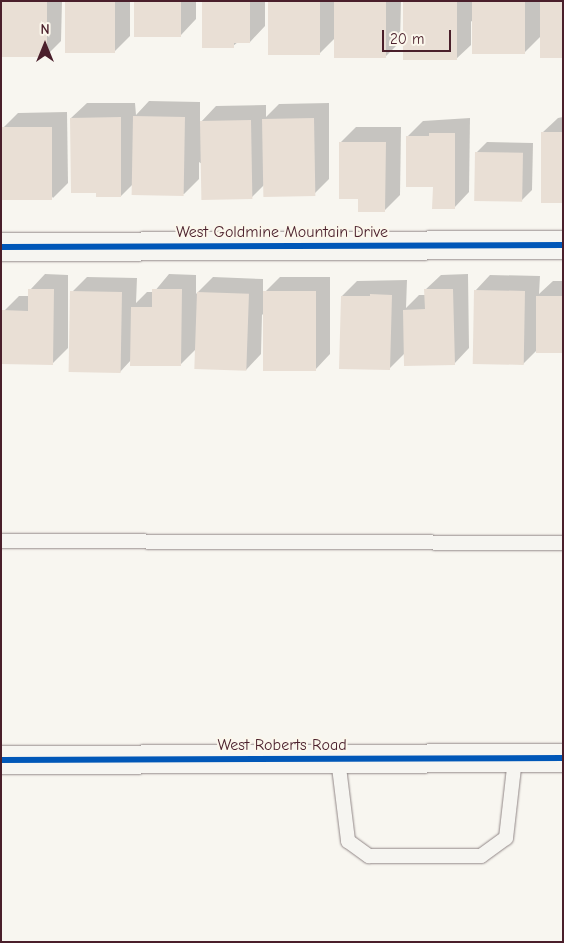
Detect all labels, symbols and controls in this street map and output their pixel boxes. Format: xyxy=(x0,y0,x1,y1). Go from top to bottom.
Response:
north arrow xyxy=(20,20,70,70)
scale bar xyxy=(384,20,453,52)
text: N xyxy=(40,21,50,38)
text: 20 m xyxy=(390,30,424,48)
street label: West Goldmine Mountain Drive xyxy=(176,222,388,242)
street label: West Roberts Road xyxy=(217,735,347,755)

